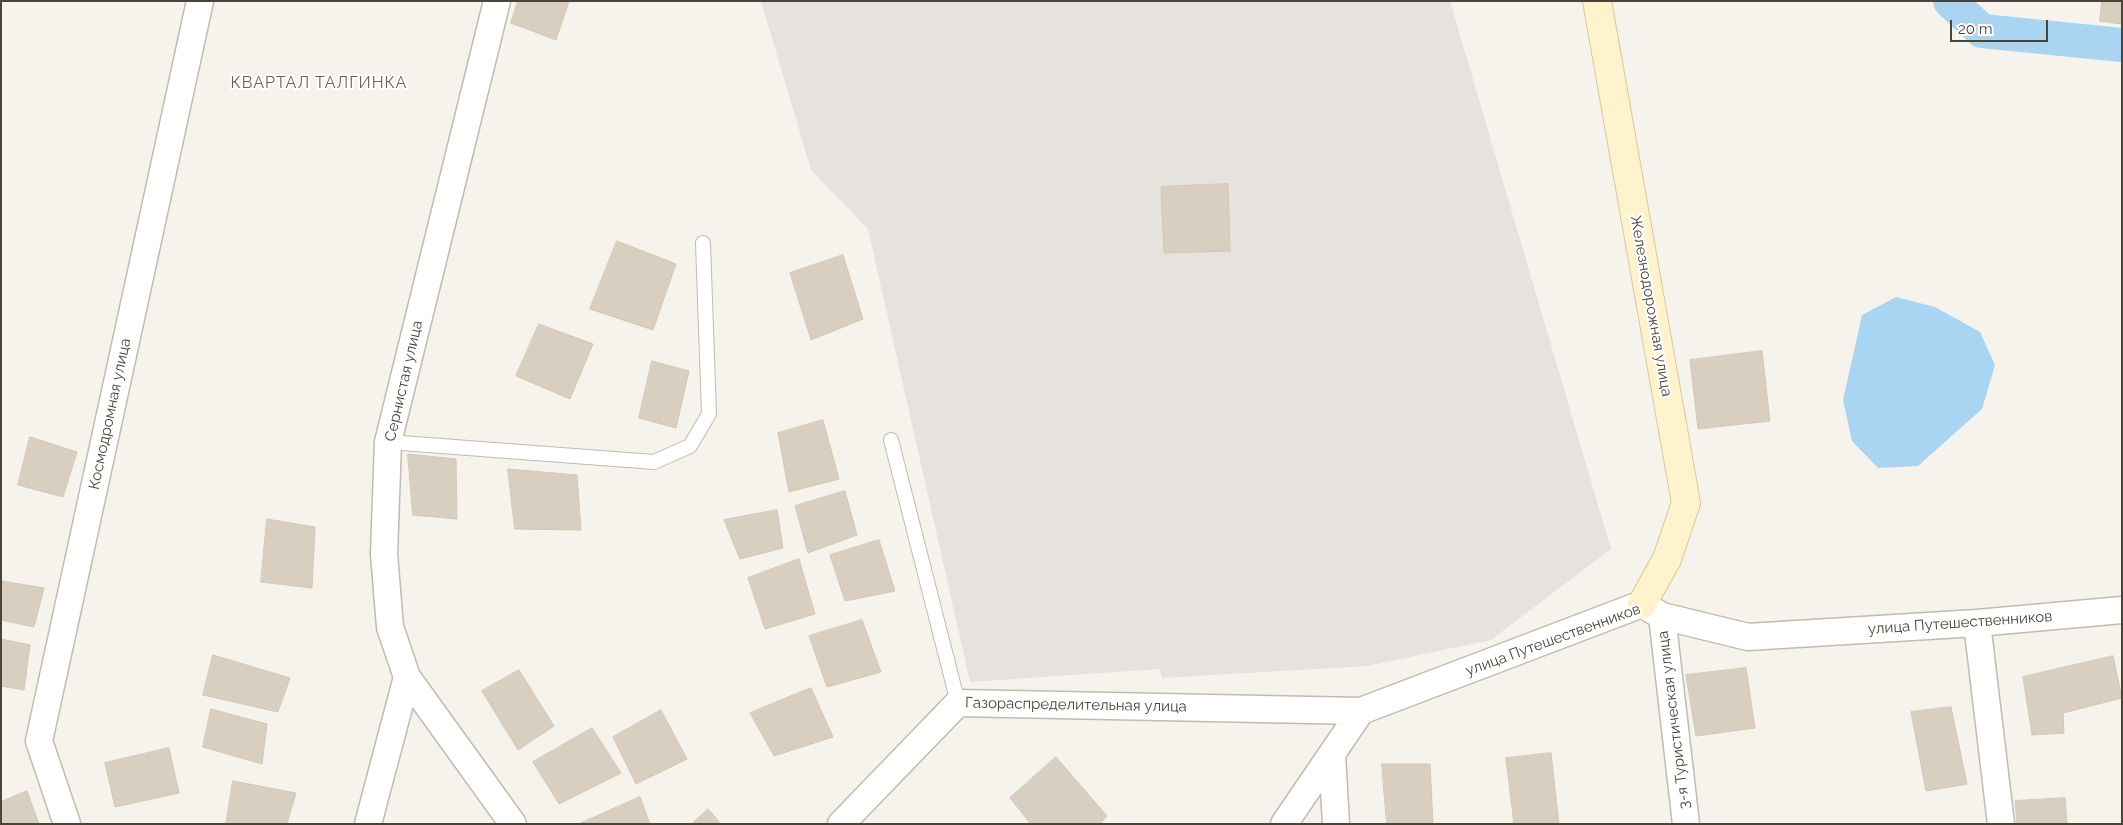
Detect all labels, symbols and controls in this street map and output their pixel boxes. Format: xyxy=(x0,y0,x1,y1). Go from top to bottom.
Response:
scale bar xyxy=(1953,10,2050,42)
text: 20 m xyxy=(1958,20,1993,38)
district label: КВАРТАЛ ТАЛГИНКА xyxy=(229,73,409,93)
street label: Железнодорожная улица xyxy=(1626,214,1676,398)
street label: Сернистая улица xyxy=(381,319,427,443)
street label: Космодромная улица xyxy=(85,337,135,491)
street label: улица Путешественников xyxy=(1463,600,1643,680)
street label: улица Путешественников xyxy=(1867,608,2053,638)
street label: 3-я Туристическая улица xyxy=(1654,630,1694,810)
street label: Газораспределительная улица xyxy=(965,694,1187,716)

